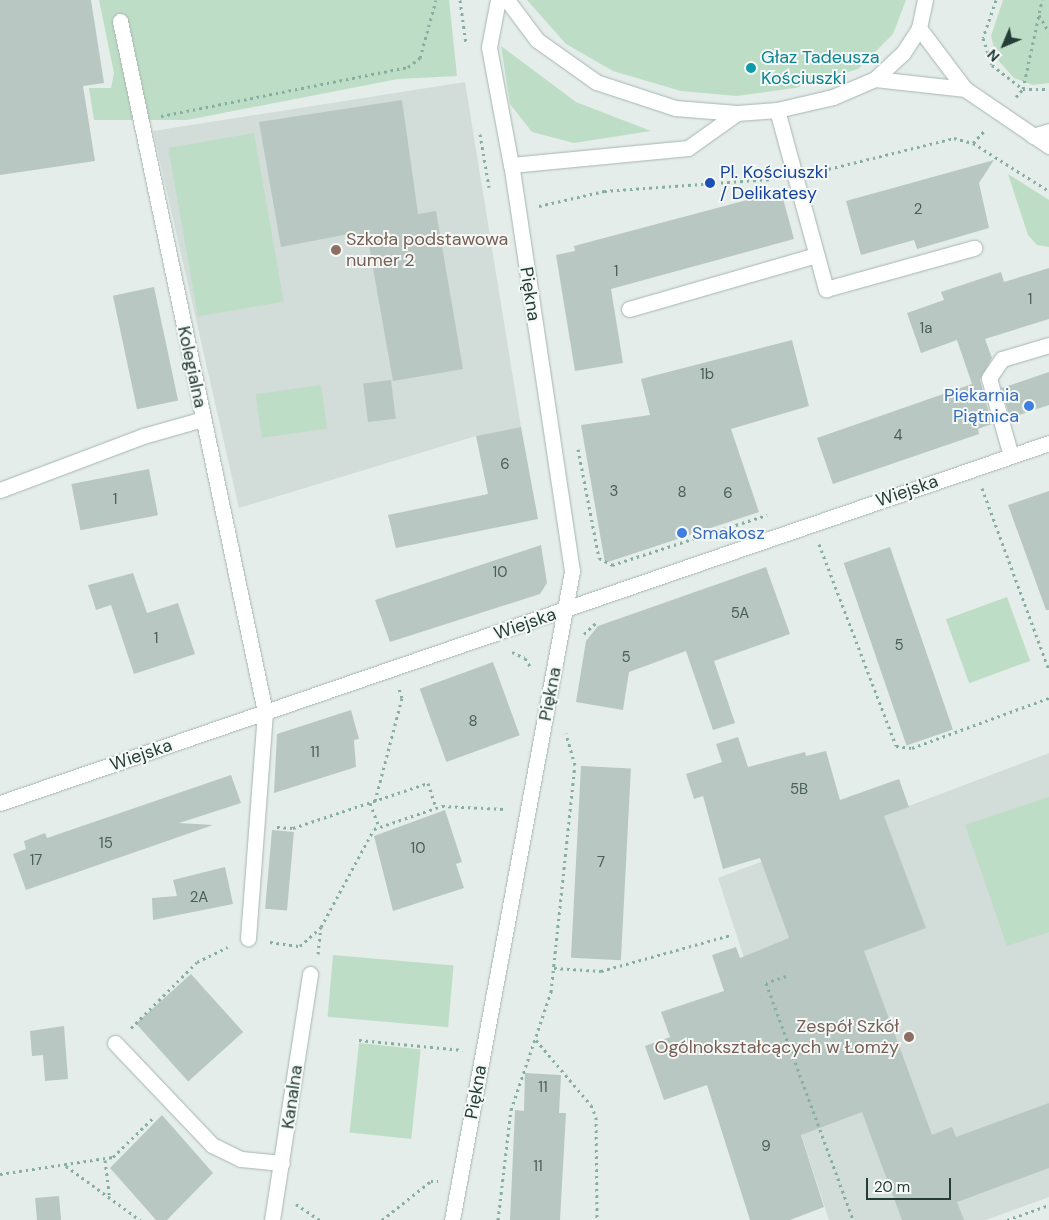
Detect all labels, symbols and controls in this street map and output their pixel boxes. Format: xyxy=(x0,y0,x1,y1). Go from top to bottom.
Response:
north arrow xyxy=(979,20,1029,70)
text: N xyxy=(983,46,1003,66)
place label: Głaz Tadeusza Kościuszki xyxy=(761,47,879,90)
marker: Głaz Tadeusza Kościuszki xyxy=(745,62,757,74)
place label: Pl. Kościuszki / Delikatesy xyxy=(720,162,828,204)
marker: Pl. Kościuszki / Delikatesy xyxy=(704,177,716,189)
house number: 2 xyxy=(914,201,922,219)
place label: Szkoła podstawowa numer 2 xyxy=(346,229,508,272)
marker: Szkoła podstawowa numer 2 xyxy=(330,244,342,256)
house number: 1 xyxy=(614,263,618,281)
street label: Piękna xyxy=(515,266,545,322)
house number: 1 xyxy=(1028,291,1032,309)
house number: 1a xyxy=(920,320,932,338)
street label: Kolegialna xyxy=(173,324,211,410)
house number: 1b xyxy=(700,366,714,384)
place label: Piekarnia Piątnica xyxy=(944,385,1019,428)
marker: Piekarnia Piątnica xyxy=(1023,400,1035,412)
house number: 4 xyxy=(893,427,903,445)
house number: 6 xyxy=(500,456,510,474)
street label: Wiejska xyxy=(873,470,941,512)
house number: 3 xyxy=(610,483,618,501)
house number: 8 xyxy=(677,484,687,502)
house number: 6 xyxy=(723,485,733,503)
house number: 1 xyxy=(113,491,117,509)
place label: Smakosz xyxy=(692,522,765,544)
marker: Smakosz xyxy=(676,527,688,539)
house number: 10 xyxy=(493,564,507,582)
street label: Wiejska xyxy=(491,603,559,645)
house number: 5A xyxy=(731,605,749,623)
house number: 1 xyxy=(154,630,158,648)
house number: 5 xyxy=(894,637,904,655)
house number: 5 xyxy=(621,649,631,667)
street label: Piękna xyxy=(534,665,566,723)
house number: 8 xyxy=(468,713,478,731)
street label: Wiejska xyxy=(107,734,175,776)
house number: 11 xyxy=(310,744,320,762)
house number: 5B xyxy=(790,781,808,799)
house number: 15 xyxy=(99,835,113,853)
house number: 10 xyxy=(411,840,425,858)
house number: 17 xyxy=(30,852,42,870)
house number: 7 xyxy=(597,854,605,872)
house number: 2A xyxy=(190,889,208,907)
place label: Zespół Szkół Ogólnokształcących w Łomży xyxy=(654,1016,899,1058)
marker: Zespół Szkół Ogólnokształcących w Łomży xyxy=(903,1031,915,1043)
street label: Piękna xyxy=(461,1063,491,1121)
street label: Kanalna xyxy=(277,1064,307,1130)
house number: 11 xyxy=(538,1079,548,1097)
house number: 9 xyxy=(761,1138,771,1156)
house number: 11 xyxy=(533,1158,543,1176)
scale bar xyxy=(869,1168,954,1200)
text: 20 m xyxy=(874,1177,910,1197)

